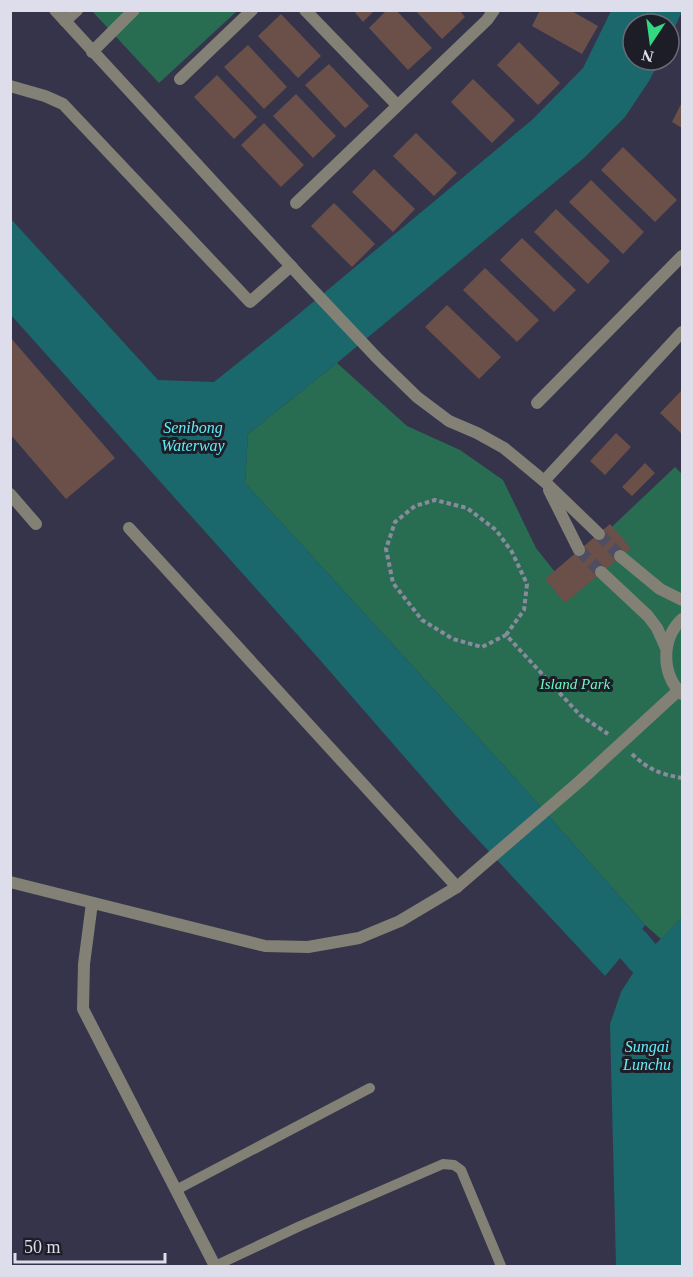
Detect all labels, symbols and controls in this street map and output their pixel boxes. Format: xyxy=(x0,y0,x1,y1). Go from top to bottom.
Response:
north arrow xyxy=(621,12,681,72)
text: N xyxy=(640,46,655,66)
water label: Senibong Waterway xyxy=(161,419,226,455)
park label: Island Park xyxy=(539,676,611,692)
water label: Sungai Lunchu xyxy=(622,1038,671,1073)
scale bar xyxy=(15,1226,165,1264)
text: 50 m xyxy=(24,1237,61,1257)

